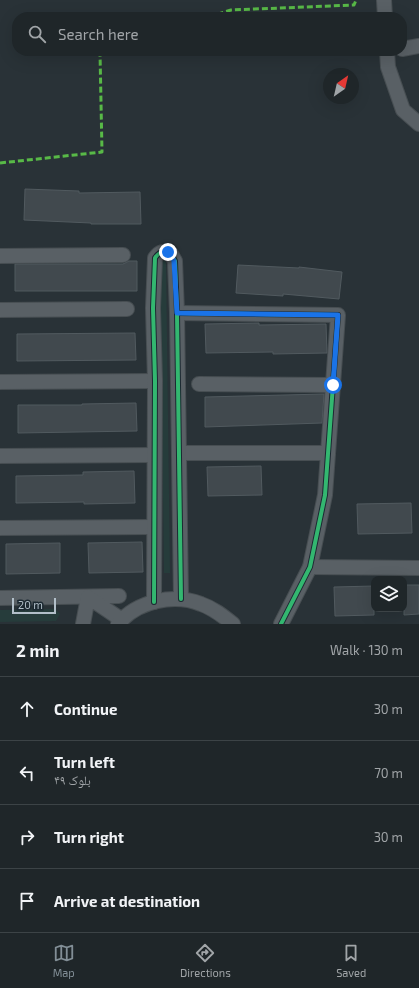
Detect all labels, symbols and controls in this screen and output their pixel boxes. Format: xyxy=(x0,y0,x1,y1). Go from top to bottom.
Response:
search box xyxy=(12,12,407,56)
icon: search xyxy=(26,23,48,45)
text: Search here xyxy=(58,25,139,43)
north arrow xyxy=(323,68,359,104)
route end xyxy=(159,243,177,261)
route start xyxy=(324,376,342,394)
map controls xyxy=(371,576,407,612)
button: layers xyxy=(371,576,407,612)
scale bar xyxy=(12,596,56,615)
text: 20 m xyxy=(18,598,43,611)
text: 2 min xyxy=(16,640,59,660)
text: Walk · 130 m xyxy=(330,642,403,658)
icon: ahead xyxy=(16,698,38,720)
text: Continue xyxy=(54,700,117,718)
text: 30 m xyxy=(374,701,403,717)
text: Turn left xyxy=(54,753,115,771)
icon: left xyxy=(16,762,38,784)
text: 70 m xyxy=(374,765,403,781)
text: بلوک ۴۹ xyxy=(54,772,91,788)
icon: right xyxy=(16,826,38,848)
text: Turn right xyxy=(54,828,124,846)
text: 30 m xyxy=(374,829,403,845)
icon: arrive xyxy=(16,890,38,912)
text: Arrive at destination xyxy=(54,892,200,910)
tab: Map xyxy=(53,942,75,979)
tab: Directions xyxy=(180,942,231,979)
tab: Saved xyxy=(336,942,366,979)

